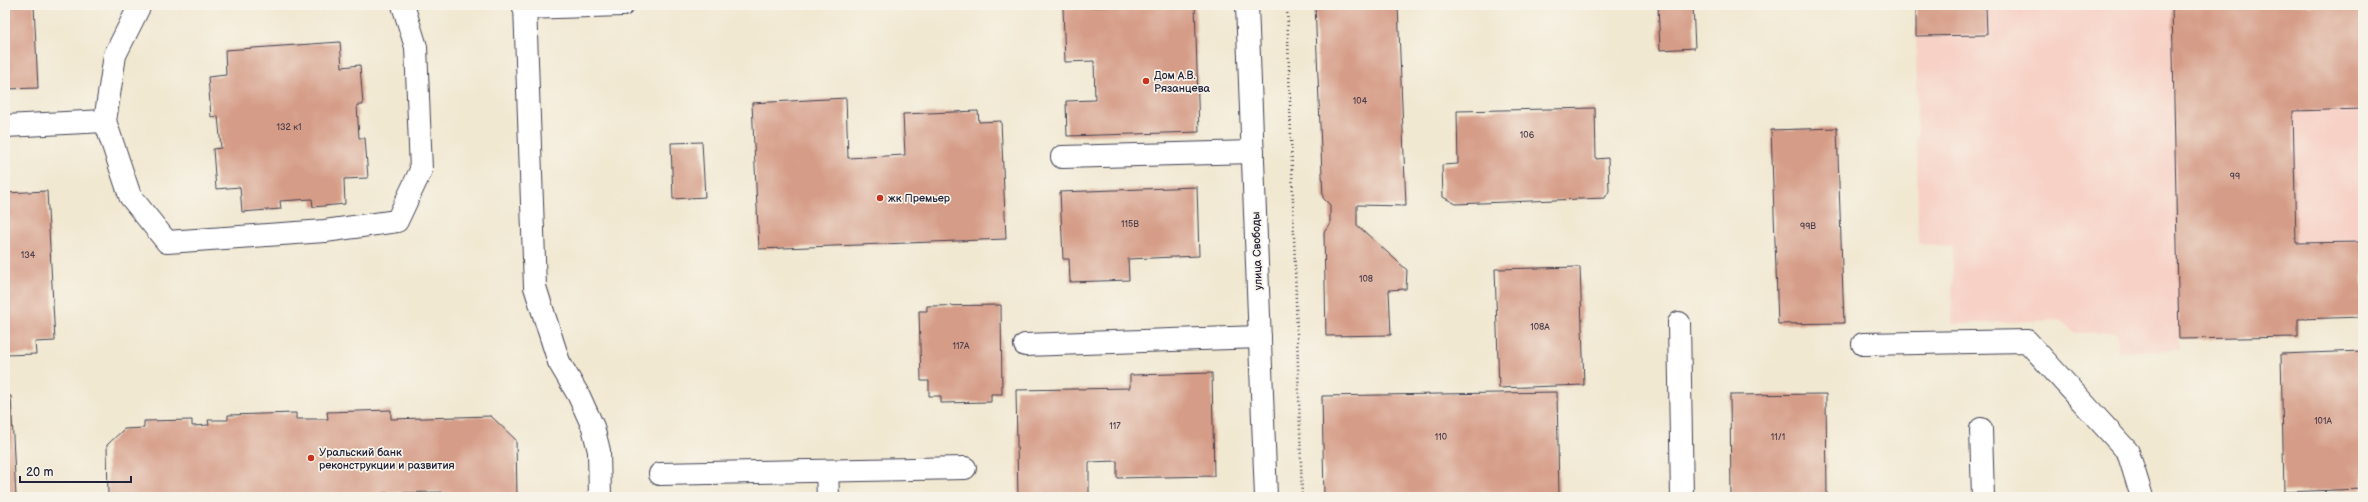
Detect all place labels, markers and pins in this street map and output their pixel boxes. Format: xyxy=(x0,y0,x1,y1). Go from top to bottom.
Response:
place label: Дом А.В. Рязанцева xyxy=(1154,69,1210,95)
marker: Дом А.В. Рязанцева xyxy=(1141,76,1151,86)
place label: жк Премьер xyxy=(888,192,951,205)
marker: жк Премьер xyxy=(875,193,885,203)
place label: Уральский банк реконструкции и развития xyxy=(319,446,455,472)
marker: Уральский банк реконструкции и развития xyxy=(306,453,316,463)

